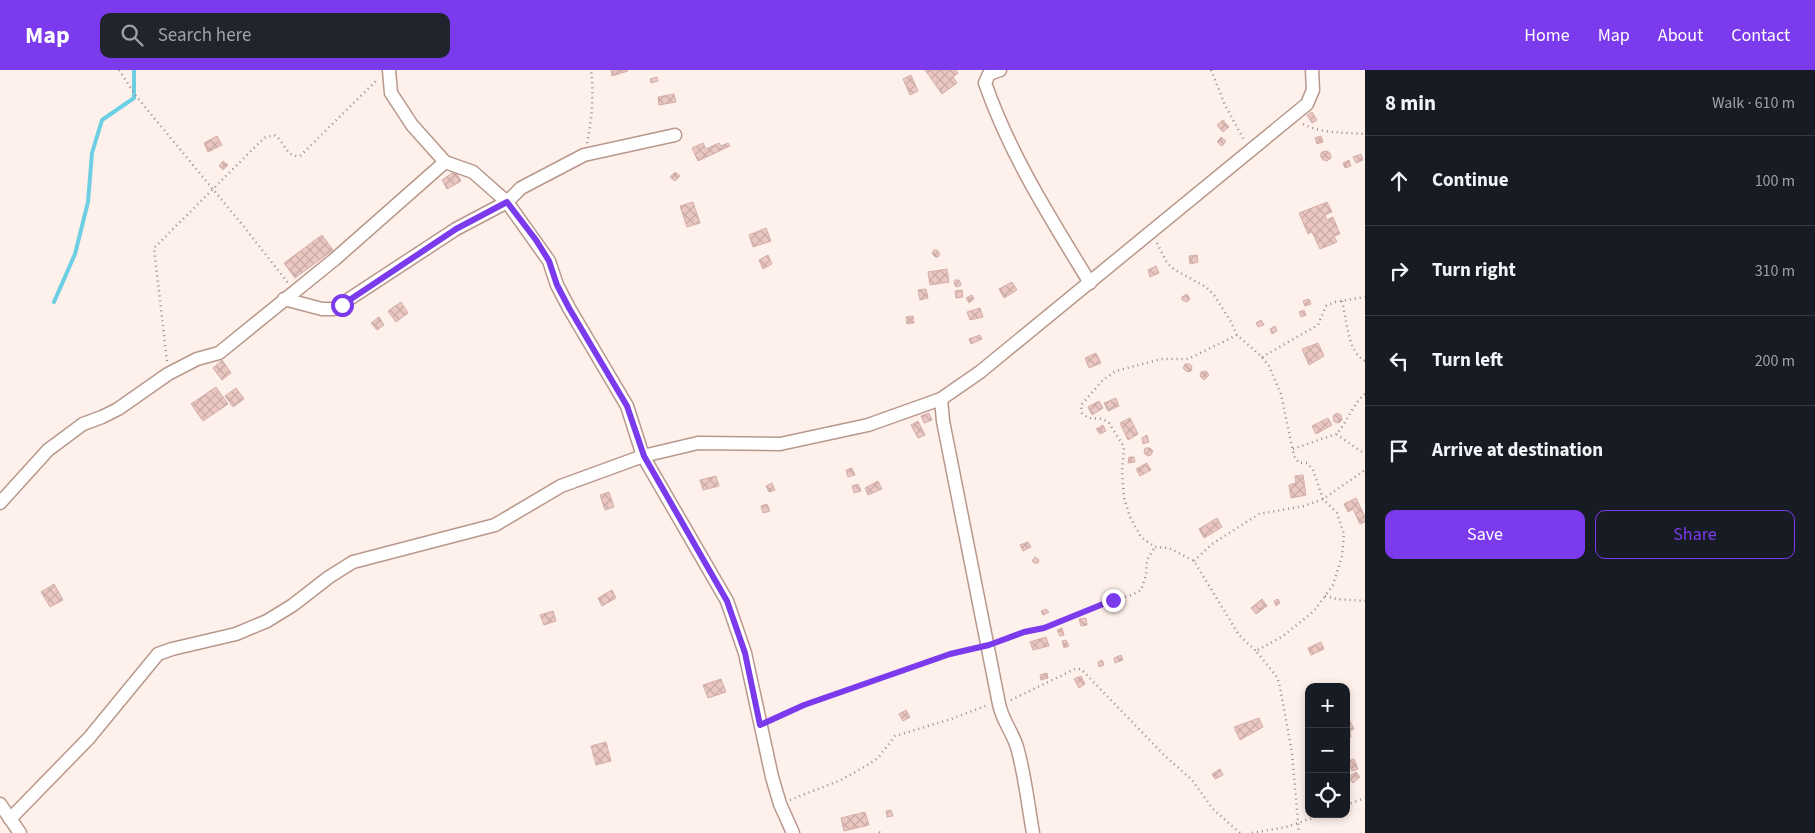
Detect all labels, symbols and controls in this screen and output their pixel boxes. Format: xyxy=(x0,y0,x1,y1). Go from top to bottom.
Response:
search box xyxy=(100,13,450,58)
text: Map xyxy=(25,18,70,53)
icon: search xyxy=(118,21,146,49)
text: Search here xyxy=(158,22,251,49)
text: Home xyxy=(1524,23,1570,48)
text: Map xyxy=(1598,23,1630,48)
text: About xyxy=(1658,23,1703,48)
text: Contact xyxy=(1731,23,1790,48)
text: 8 min xyxy=(1385,88,1436,118)
text: Walk · 610 m xyxy=(1712,92,1795,114)
icon: ahead xyxy=(1385,167,1413,195)
text: Continue xyxy=(1432,167,1509,194)
text: 100 m xyxy=(1755,170,1795,192)
icon: right xyxy=(1385,257,1413,285)
text: Turn right xyxy=(1432,257,1516,284)
text: 310 m xyxy=(1755,260,1795,282)
route start xyxy=(331,294,354,317)
icon: left xyxy=(1385,347,1413,375)
text: Turn left xyxy=(1432,347,1503,374)
text: 200 m xyxy=(1755,350,1795,372)
icon: arrive xyxy=(1385,437,1413,465)
text: Arrive at destination xyxy=(1432,437,1603,464)
button: Save xyxy=(1385,510,1585,559)
button: Share xyxy=(1595,510,1795,559)
route end xyxy=(1102,589,1125,612)
map controls xyxy=(1305,683,1350,818)
button: + xyxy=(1305,683,1350,728)
button: − xyxy=(1305,728,1350,773)
button: locate xyxy=(1305,773,1350,818)

